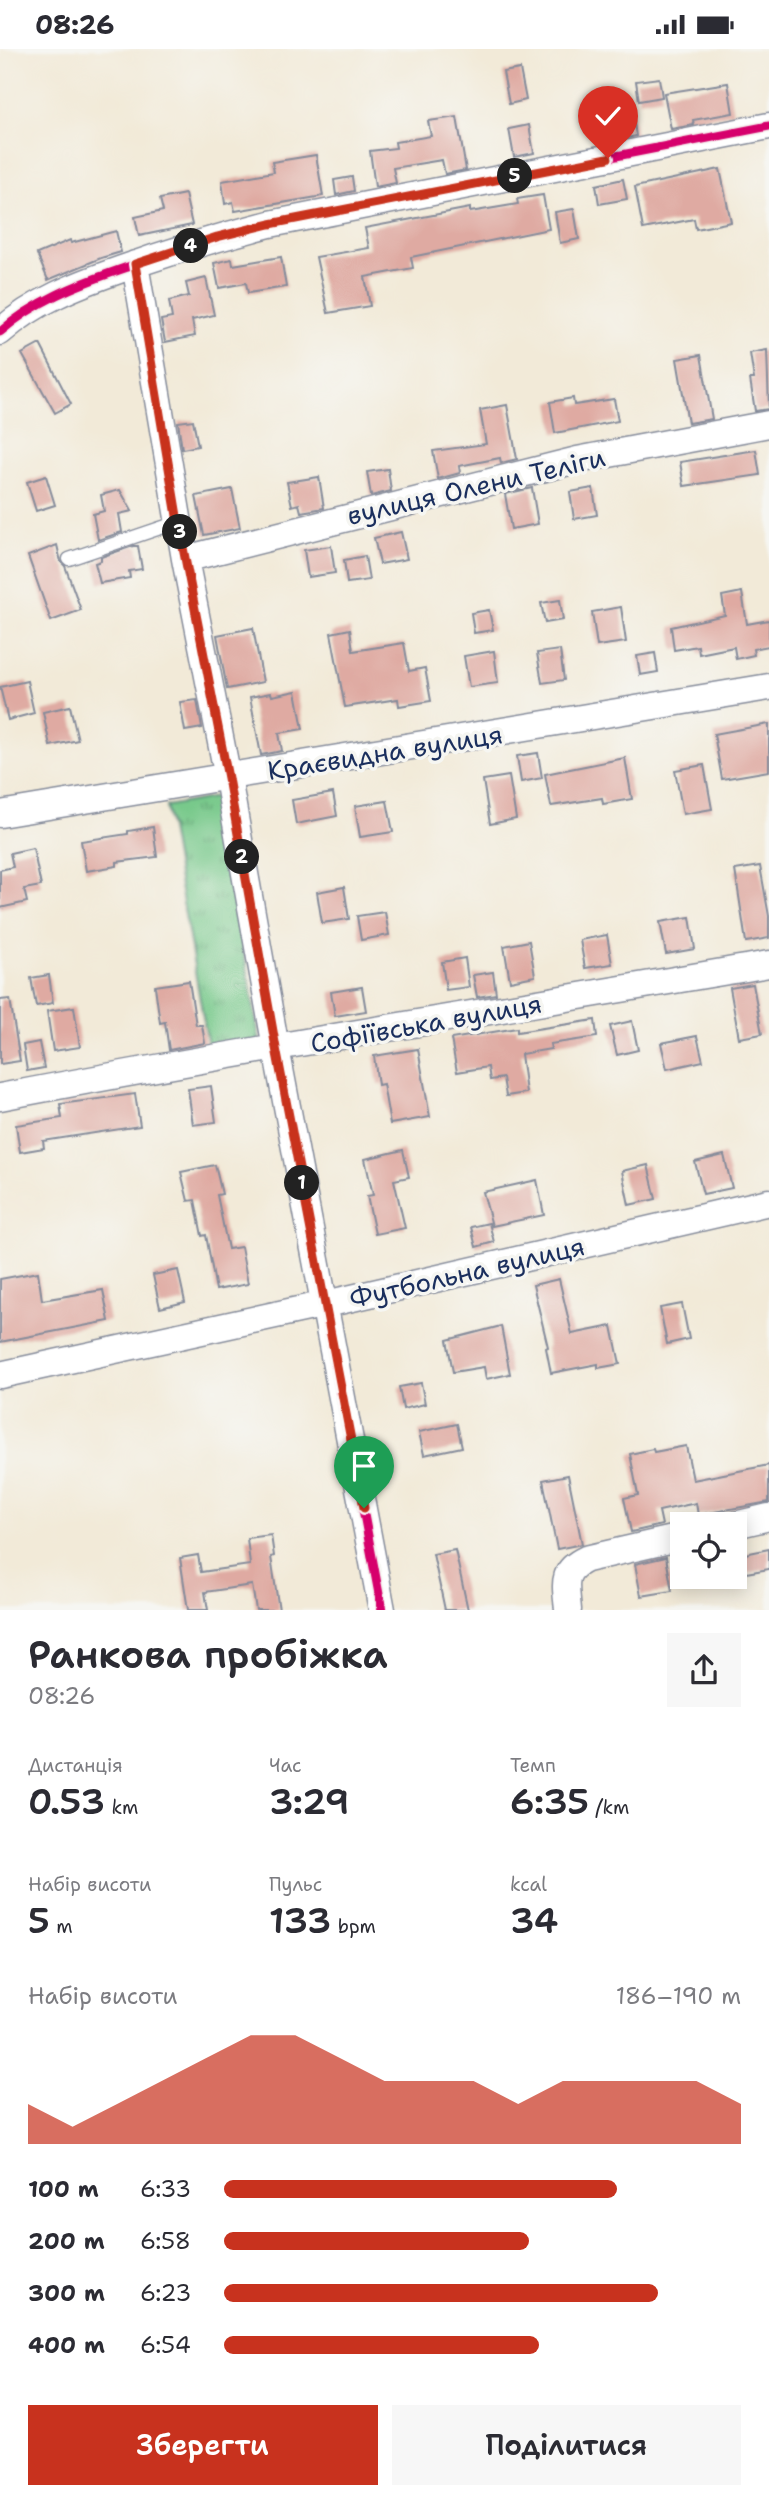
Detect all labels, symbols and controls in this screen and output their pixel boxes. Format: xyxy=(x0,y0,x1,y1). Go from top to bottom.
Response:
text: 08:26 xyxy=(35,7,114,42)
pin xyxy=(578,86,638,158)
icon: check xyxy=(589,97,627,135)
pin: 5 xyxy=(498,159,532,193)
text: 5 xyxy=(509,163,520,188)
pin: 4 xyxy=(174,229,208,263)
text: 4 xyxy=(184,233,197,258)
street label: вулиця Олени Теліги xyxy=(343,439,609,533)
pin: 3 xyxy=(162,515,198,549)
text: 3 xyxy=(173,519,186,544)
street label: Краєвидна вулиця xyxy=(265,716,505,788)
pin: 2 xyxy=(224,839,260,875)
text: 2 xyxy=(235,844,248,869)
street label: Софіївська вулиця xyxy=(307,985,545,1061)
pin: 1 xyxy=(284,1165,320,1201)
text: 1 xyxy=(297,1170,306,1195)
street label: Футбольна вулиця xyxy=(346,1228,588,1316)
pin xyxy=(334,1436,394,1508)
icon: arrive xyxy=(345,1447,383,1485)
map controls xyxy=(670,1512,747,1589)
button: locate xyxy=(670,1512,747,1589)
text: Ранкова пробіжка xyxy=(28,1629,388,1680)
button: share xyxy=(667,1633,741,1707)
text: 08:26 xyxy=(28,1681,95,1711)
text: Дистанція xyxy=(28,1753,123,1778)
text: Час xyxy=(269,1753,302,1778)
text: Темп xyxy=(510,1753,556,1778)
text: 0.53 xyxy=(28,1778,105,1825)
text: 3:29 xyxy=(269,1778,349,1825)
text: 6:35 xyxy=(510,1778,589,1825)
text: km xyxy=(105,1795,138,1820)
text: /km xyxy=(589,1795,629,1820)
text: Набір висоти xyxy=(28,1872,152,1897)
text: Пульс xyxy=(269,1872,322,1897)
text: kcal xyxy=(510,1872,547,1897)
text: 5 xyxy=(28,1897,50,1944)
text: 133 xyxy=(269,1897,331,1944)
text: 34 xyxy=(510,1897,558,1944)
text: m xyxy=(50,1914,73,1939)
text: bpm xyxy=(331,1914,376,1939)
text: Набір висоти xyxy=(28,1981,178,2011)
text: 186–190 m xyxy=(616,1981,741,2011)
text: 100 m xyxy=(28,2174,99,2204)
text: 6:33 xyxy=(140,2174,191,2204)
text: 200 m xyxy=(28,2226,105,2256)
text: 6:58 xyxy=(140,2226,191,2256)
text: 300 m xyxy=(28,2278,105,2308)
text: 6:23 xyxy=(140,2278,191,2308)
text: 400 m xyxy=(28,2330,105,2360)
text: 6:54 xyxy=(140,2330,191,2360)
button: Зберегти xyxy=(28,2405,378,2485)
button: Поділитися xyxy=(392,2405,741,2485)

